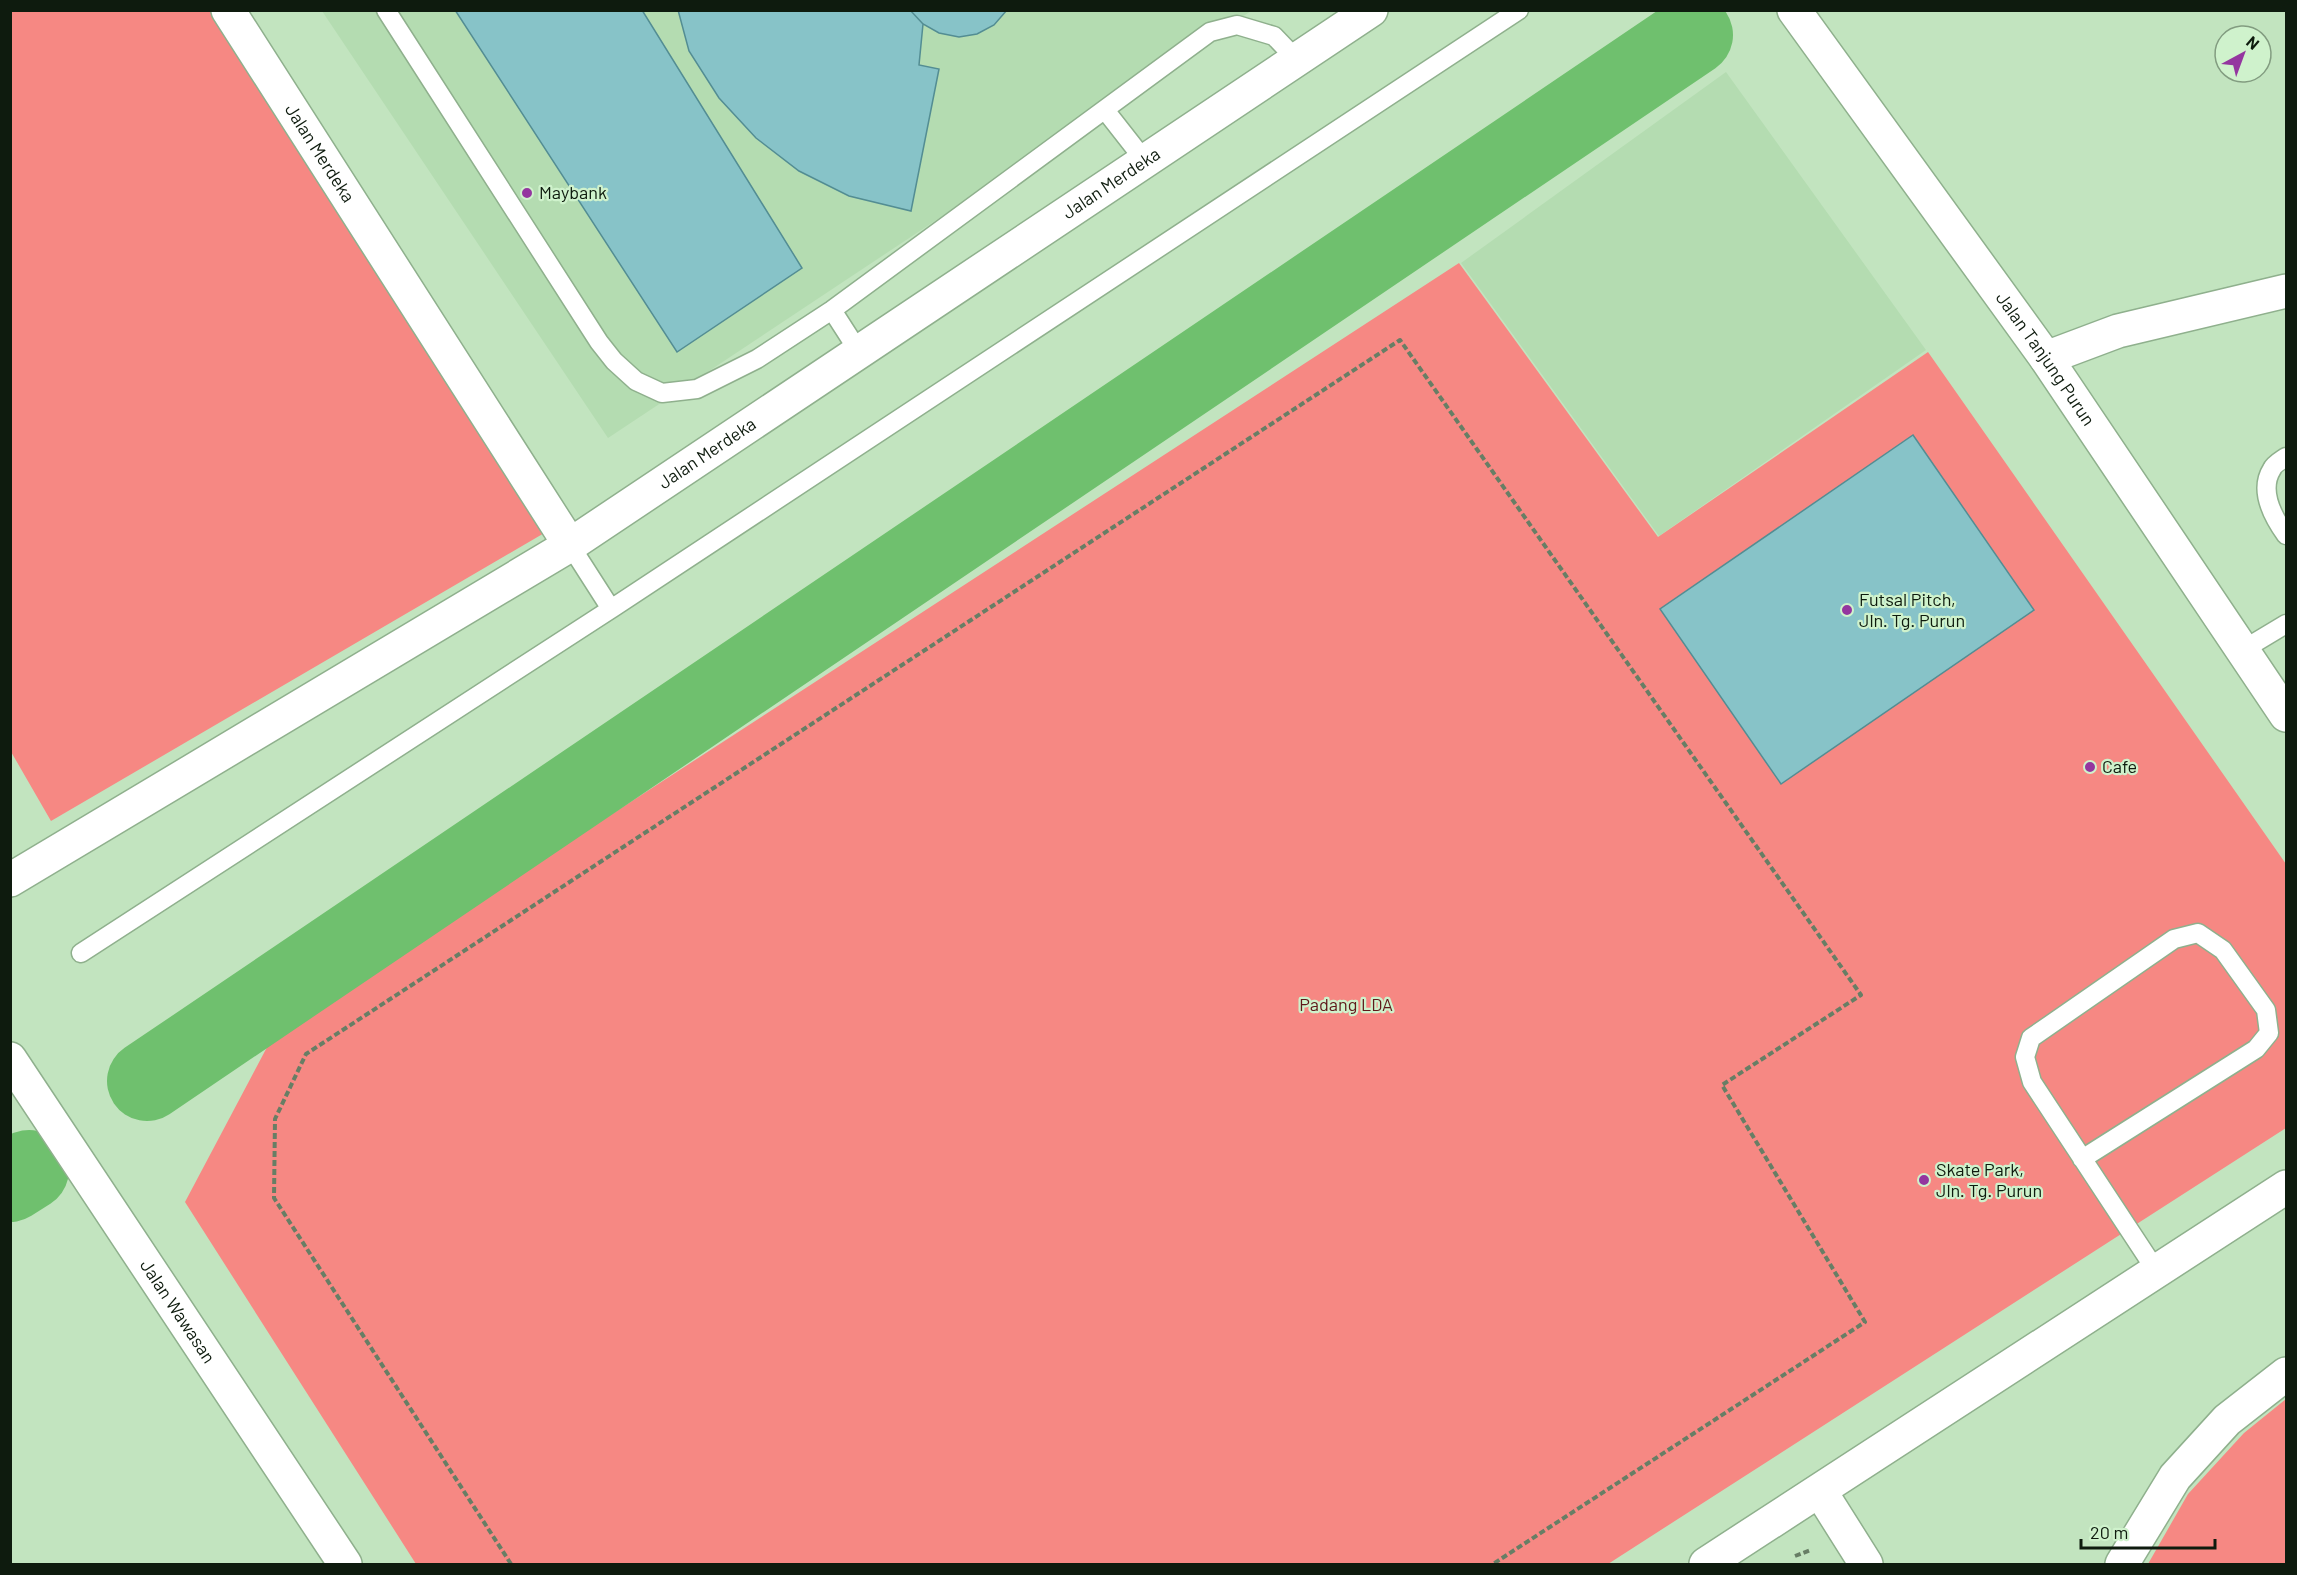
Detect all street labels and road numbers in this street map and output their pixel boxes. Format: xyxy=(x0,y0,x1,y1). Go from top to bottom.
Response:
street label: Jalan Merdeka xyxy=(281,99,360,206)
street label: Jalan Merdeka xyxy=(1058,142,1164,223)
street label: Jalan Tanjung Purun xyxy=(1992,287,2100,430)
street label: Jalan Merdeka xyxy=(654,412,760,493)
street label: Jalan Wawasan xyxy=(136,1255,221,1367)

